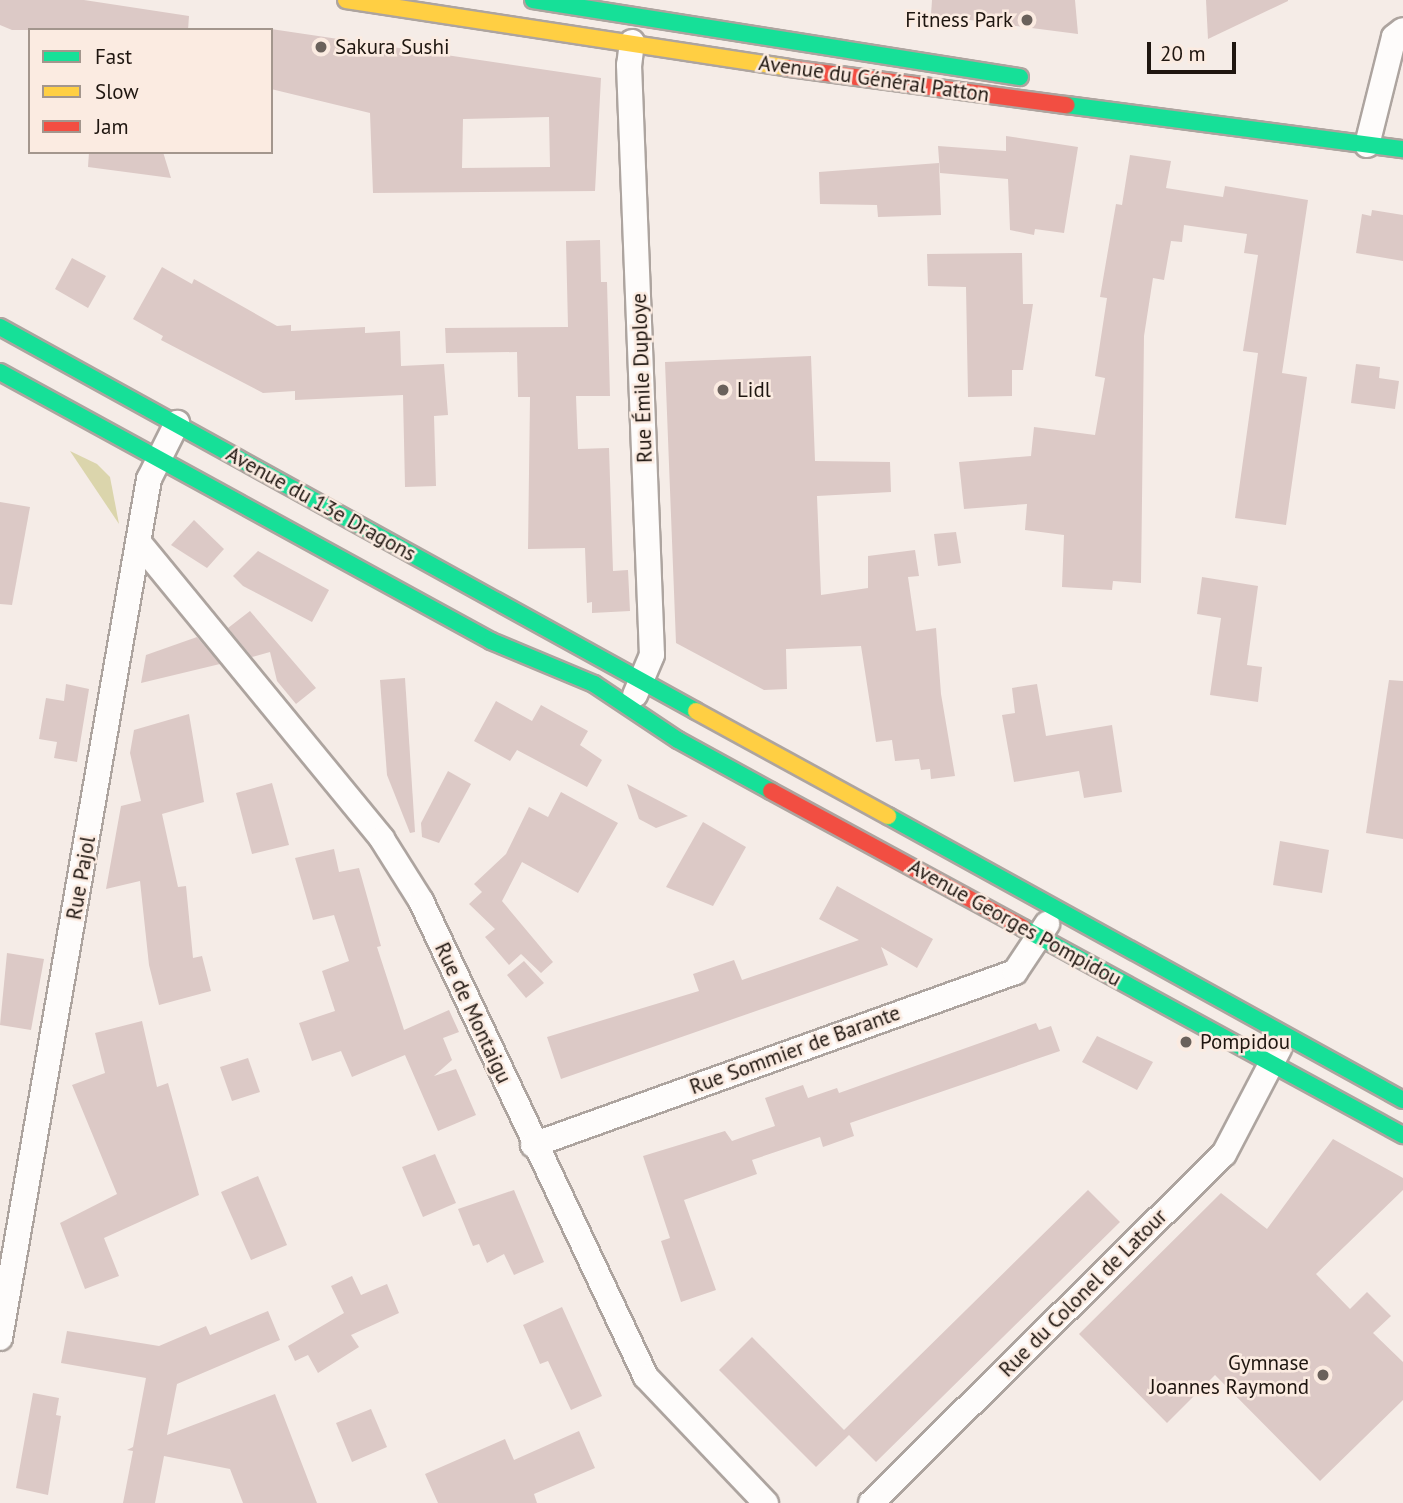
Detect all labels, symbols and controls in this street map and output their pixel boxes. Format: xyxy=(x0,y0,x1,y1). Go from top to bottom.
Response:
place label: Fitness Park xyxy=(905,7,1013,33)
marker: Fitness Park xyxy=(1019,12,1035,28)
legend xyxy=(28,28,273,154)
scale bar xyxy=(1151,28,1240,72)
place label: Sakura Sushi xyxy=(335,34,450,60)
marker: Sakura Sushi xyxy=(313,39,329,55)
text: 20 m xyxy=(1160,40,1206,67)
text: Fast xyxy=(95,43,132,70)
street label: Avenue du Général Patton xyxy=(757,50,991,108)
text: Slow xyxy=(95,78,139,105)
text: Jam xyxy=(95,113,129,140)
street label: Rue Émile Duploye xyxy=(626,293,658,463)
place label: Lidl xyxy=(737,377,771,403)
marker: Lidl xyxy=(715,382,731,398)
street label: Avenue du 13e Dragons xyxy=(222,441,420,567)
street label: Rue Pajol xyxy=(61,834,101,922)
street label: Avenue Georges Pompidou xyxy=(904,854,1126,992)
street label: Rue de Montaigu xyxy=(429,939,517,1087)
street label: Rue Sommier de Barante xyxy=(686,1000,904,1100)
place label: Pompidou xyxy=(1200,1029,1290,1055)
marker: Pompidou xyxy=(1178,1034,1194,1050)
street label: Rue du Colonel de Latour xyxy=(994,1204,1172,1382)
place label: Gymnase Joannes Raymond xyxy=(1150,1350,1309,1400)
marker: Gymnase Joannes Raymond xyxy=(1315,1367,1331,1383)

